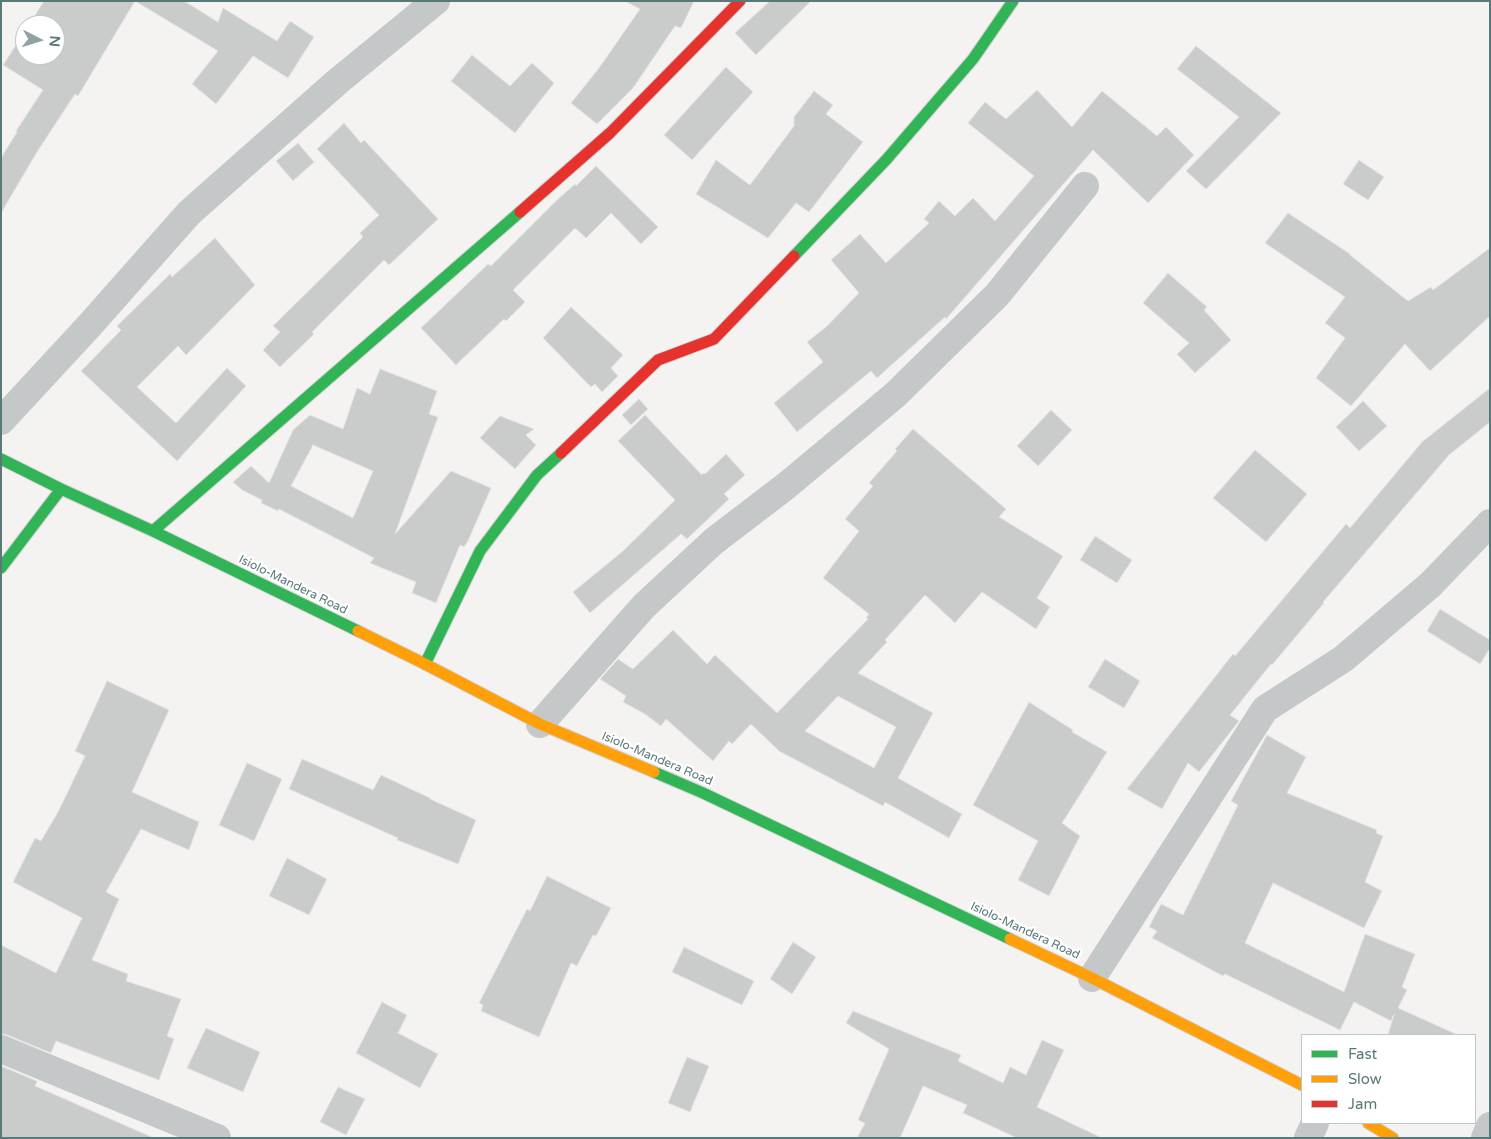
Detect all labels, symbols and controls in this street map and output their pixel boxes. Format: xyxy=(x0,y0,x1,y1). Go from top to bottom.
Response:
north arrow xyxy=(15,15,65,65)
text: N xyxy=(45,35,63,48)
street label: Isiolo-Mandera Road xyxy=(236,552,350,618)
street label: Isiolo-Mandera Road xyxy=(599,729,715,789)
street label: Isiolo-Mandera Road xyxy=(968,899,1082,963)
legend xyxy=(1301,1034,1476,1124)
text: Fast xyxy=(1348,1045,1377,1063)
text: Slow xyxy=(1348,1070,1382,1088)
text: Jam xyxy=(1348,1095,1377,1113)

